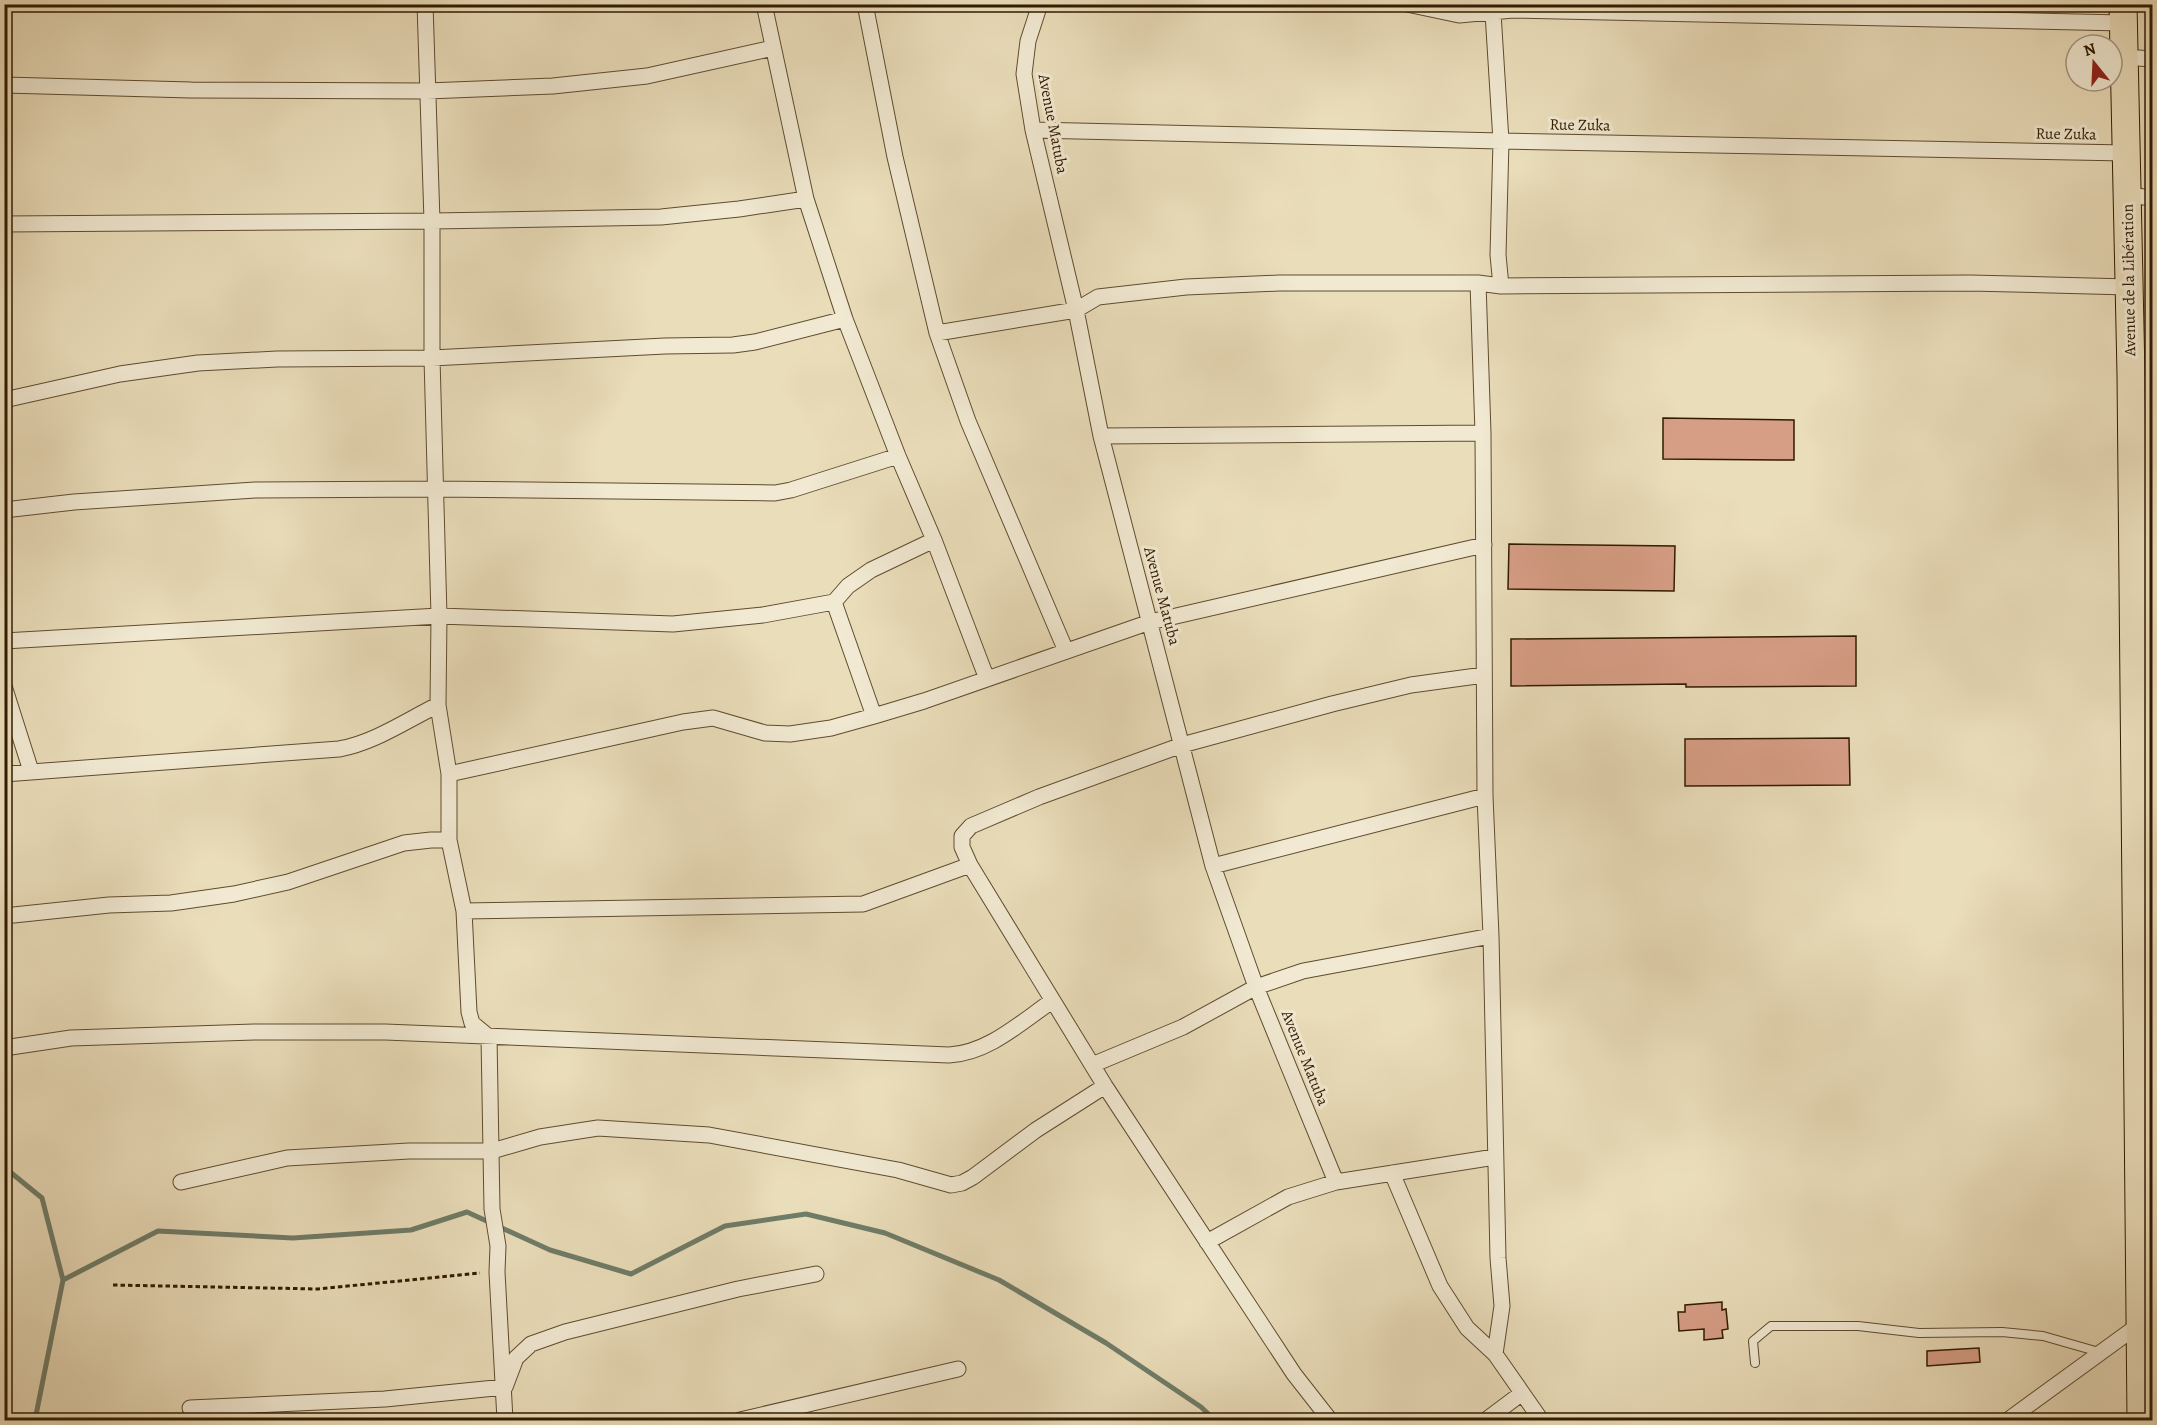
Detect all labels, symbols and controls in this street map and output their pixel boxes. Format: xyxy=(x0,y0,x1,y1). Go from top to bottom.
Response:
north arrow xyxy=(2064,33,2124,93)
text: N xyxy=(2081,37,2099,62)
street label: Avenue Matuba xyxy=(1032,71,1074,176)
street label: Rue Zuka xyxy=(1549,113,1611,137)
street label: Rue Zuka xyxy=(2035,122,2097,146)
street label: Avenue de la Libération xyxy=(2117,204,2141,357)
street label: Avenue Matuba xyxy=(1138,543,1186,648)
street label: Avenue Matuba xyxy=(1275,1006,1334,1110)

